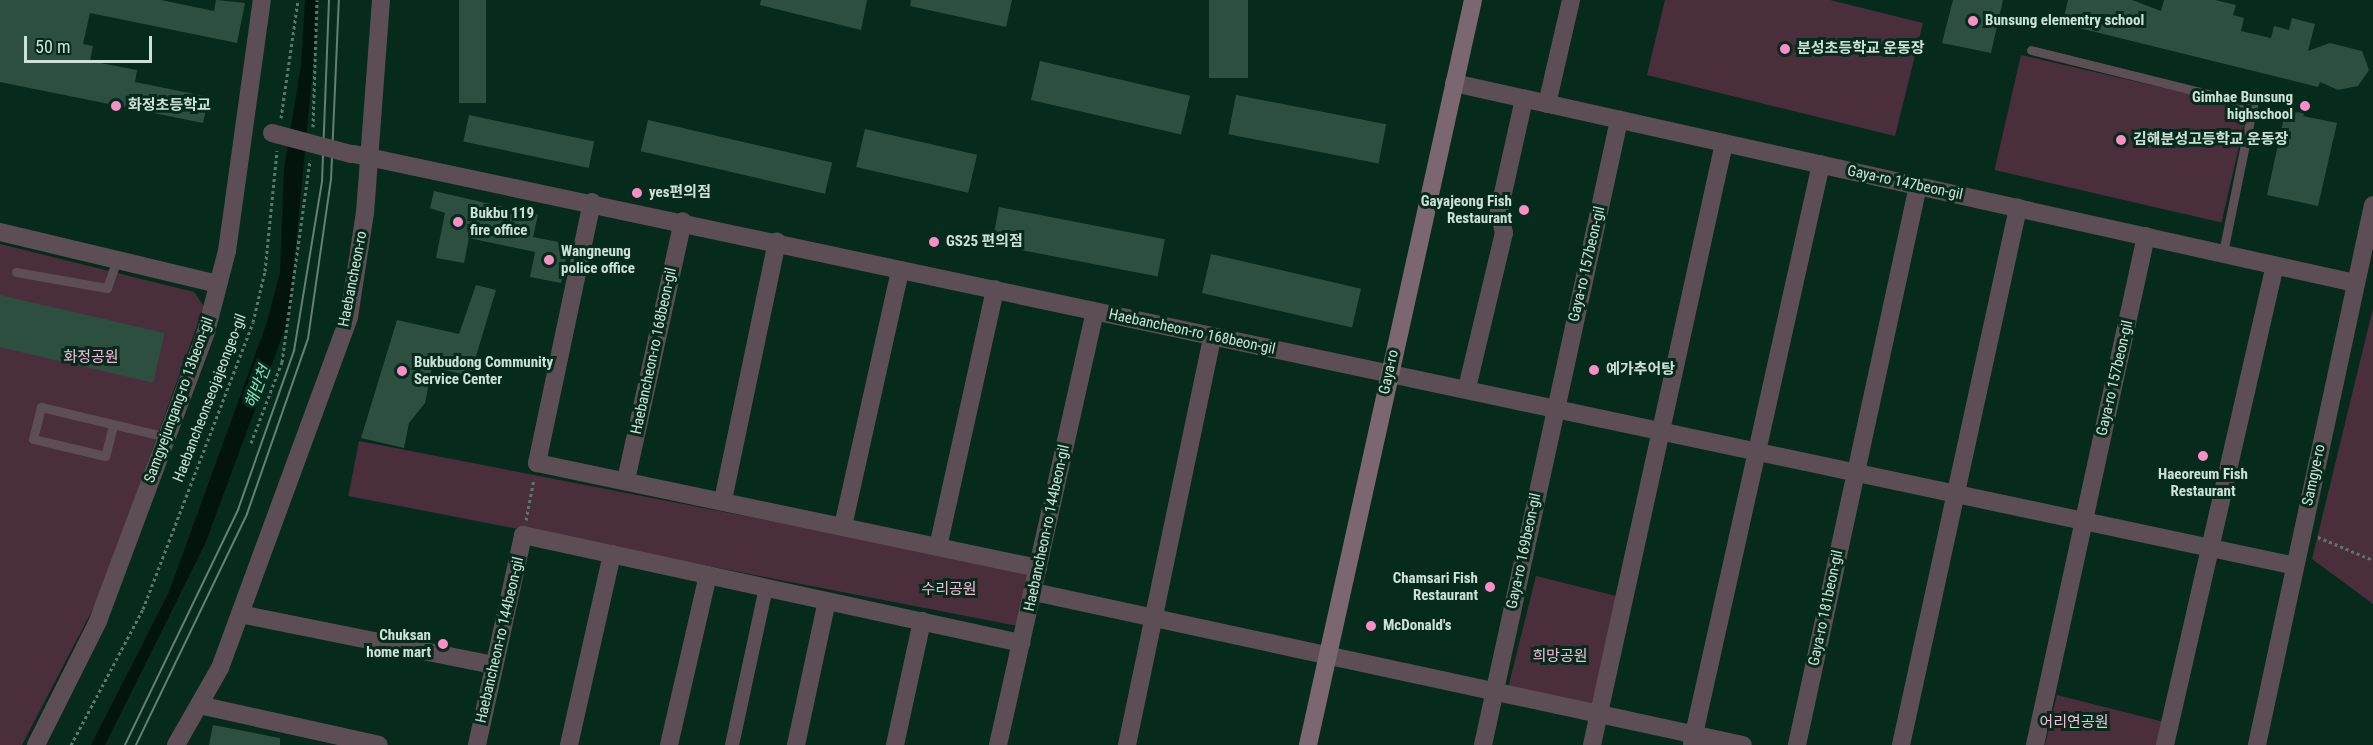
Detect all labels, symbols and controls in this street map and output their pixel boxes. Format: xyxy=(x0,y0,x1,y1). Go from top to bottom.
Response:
place label: Bunsung elementry school xyxy=(1985,12,2144,30)
marker: Bunsung elementry school xyxy=(1966,14,1980,28)
scale bar xyxy=(27,24,154,62)
text: 50 m xyxy=(35,36,70,57)
place label: 분성초등학교 운동장 xyxy=(1797,40,1925,58)
marker: 분성초등학교 운동장 xyxy=(1778,42,1792,56)
place label: Gimhae Bunsung highschool xyxy=(2192,88,2293,123)
place label: 화정초등학교 xyxy=(128,97,211,115)
marker: 화정초등학교 xyxy=(109,99,123,113)
marker: Gimhae Bunsung highschool xyxy=(2298,99,2312,113)
place label: 김해분성고등학교 운동장 xyxy=(2133,131,2288,149)
marker: 김해분성고등학교 운동장 xyxy=(2114,133,2128,147)
street label: Gaya-ro 147beon-gil xyxy=(1846,162,1964,204)
place label: yes편의점 xyxy=(649,184,711,202)
marker: yes편의점 xyxy=(630,186,644,200)
place label: Gayajeong Fish Restaurant xyxy=(1421,192,1512,227)
marker: Gayajeong Fish Restaurant xyxy=(1517,203,1531,217)
place label: Bukbu 119 fire office xyxy=(470,204,534,239)
street label: Gaya-ro 157beon-gil xyxy=(1565,205,1609,323)
marker: Bukbu 119 fire office xyxy=(451,215,465,229)
street label: Haebancheon-ro xyxy=(335,230,371,328)
place label: GS25 편의점 xyxy=(946,233,1023,251)
marker: GS25 편의점 xyxy=(927,235,941,249)
place label: Wangneung police office xyxy=(561,242,635,277)
marker: Wangneung police office xyxy=(542,253,556,267)
street label: Haebancheon-ro 168beon-gil xyxy=(628,266,680,436)
street label: Haebancheon-ro 168beon-gil xyxy=(1107,306,1277,358)
street label: Haebancheonseojajeongeo-gil xyxy=(170,311,250,485)
street label: Samgyejungang-ro 13beon-gil xyxy=(141,315,217,485)
street label: Gaya-ro 157beon-gil xyxy=(2093,319,2137,437)
street label: Gaya-ro xyxy=(1376,348,1402,396)
park label: 화정공원 xyxy=(63,349,119,367)
place label: Bukbudong Community Service Center xyxy=(414,353,553,388)
place label: 예가추어탕 xyxy=(1606,361,1675,379)
water label: 해반천 xyxy=(241,363,275,411)
marker: 예가추어탕 xyxy=(1587,363,1601,377)
marker: Bukbudong Community Service Center xyxy=(395,364,409,378)
street label: Haebancheon-ro 144beon-gil xyxy=(1021,443,1073,613)
street label: Samgye-ro xyxy=(2299,443,2329,507)
marker: Haeoreum Fish Restaurant xyxy=(2196,449,2210,463)
place label: Haeoreum Fish Restaurant xyxy=(2158,465,2248,500)
street label: Gaya-ro 169beon-gil xyxy=(1503,492,1545,610)
street label: Gaya-ro 181beon-gil xyxy=(1805,549,1847,667)
street label: Haebancheon-ro 144beon-gil xyxy=(472,555,528,725)
place label: Chamsari Fish Restaurant xyxy=(1393,569,1478,604)
marker: Chamsari Fish Restaurant xyxy=(1483,580,1497,594)
park label: 수리공원 xyxy=(921,581,977,599)
place label: McDonald's xyxy=(1383,617,1451,635)
marker: McDonald's xyxy=(1364,619,1378,633)
place label: Chuksan home mart xyxy=(366,626,431,661)
marker: Chuksan home mart xyxy=(436,637,450,651)
park label: 희망공원 xyxy=(1532,648,1588,666)
park label: 어리연공원 xyxy=(2040,714,2108,732)

